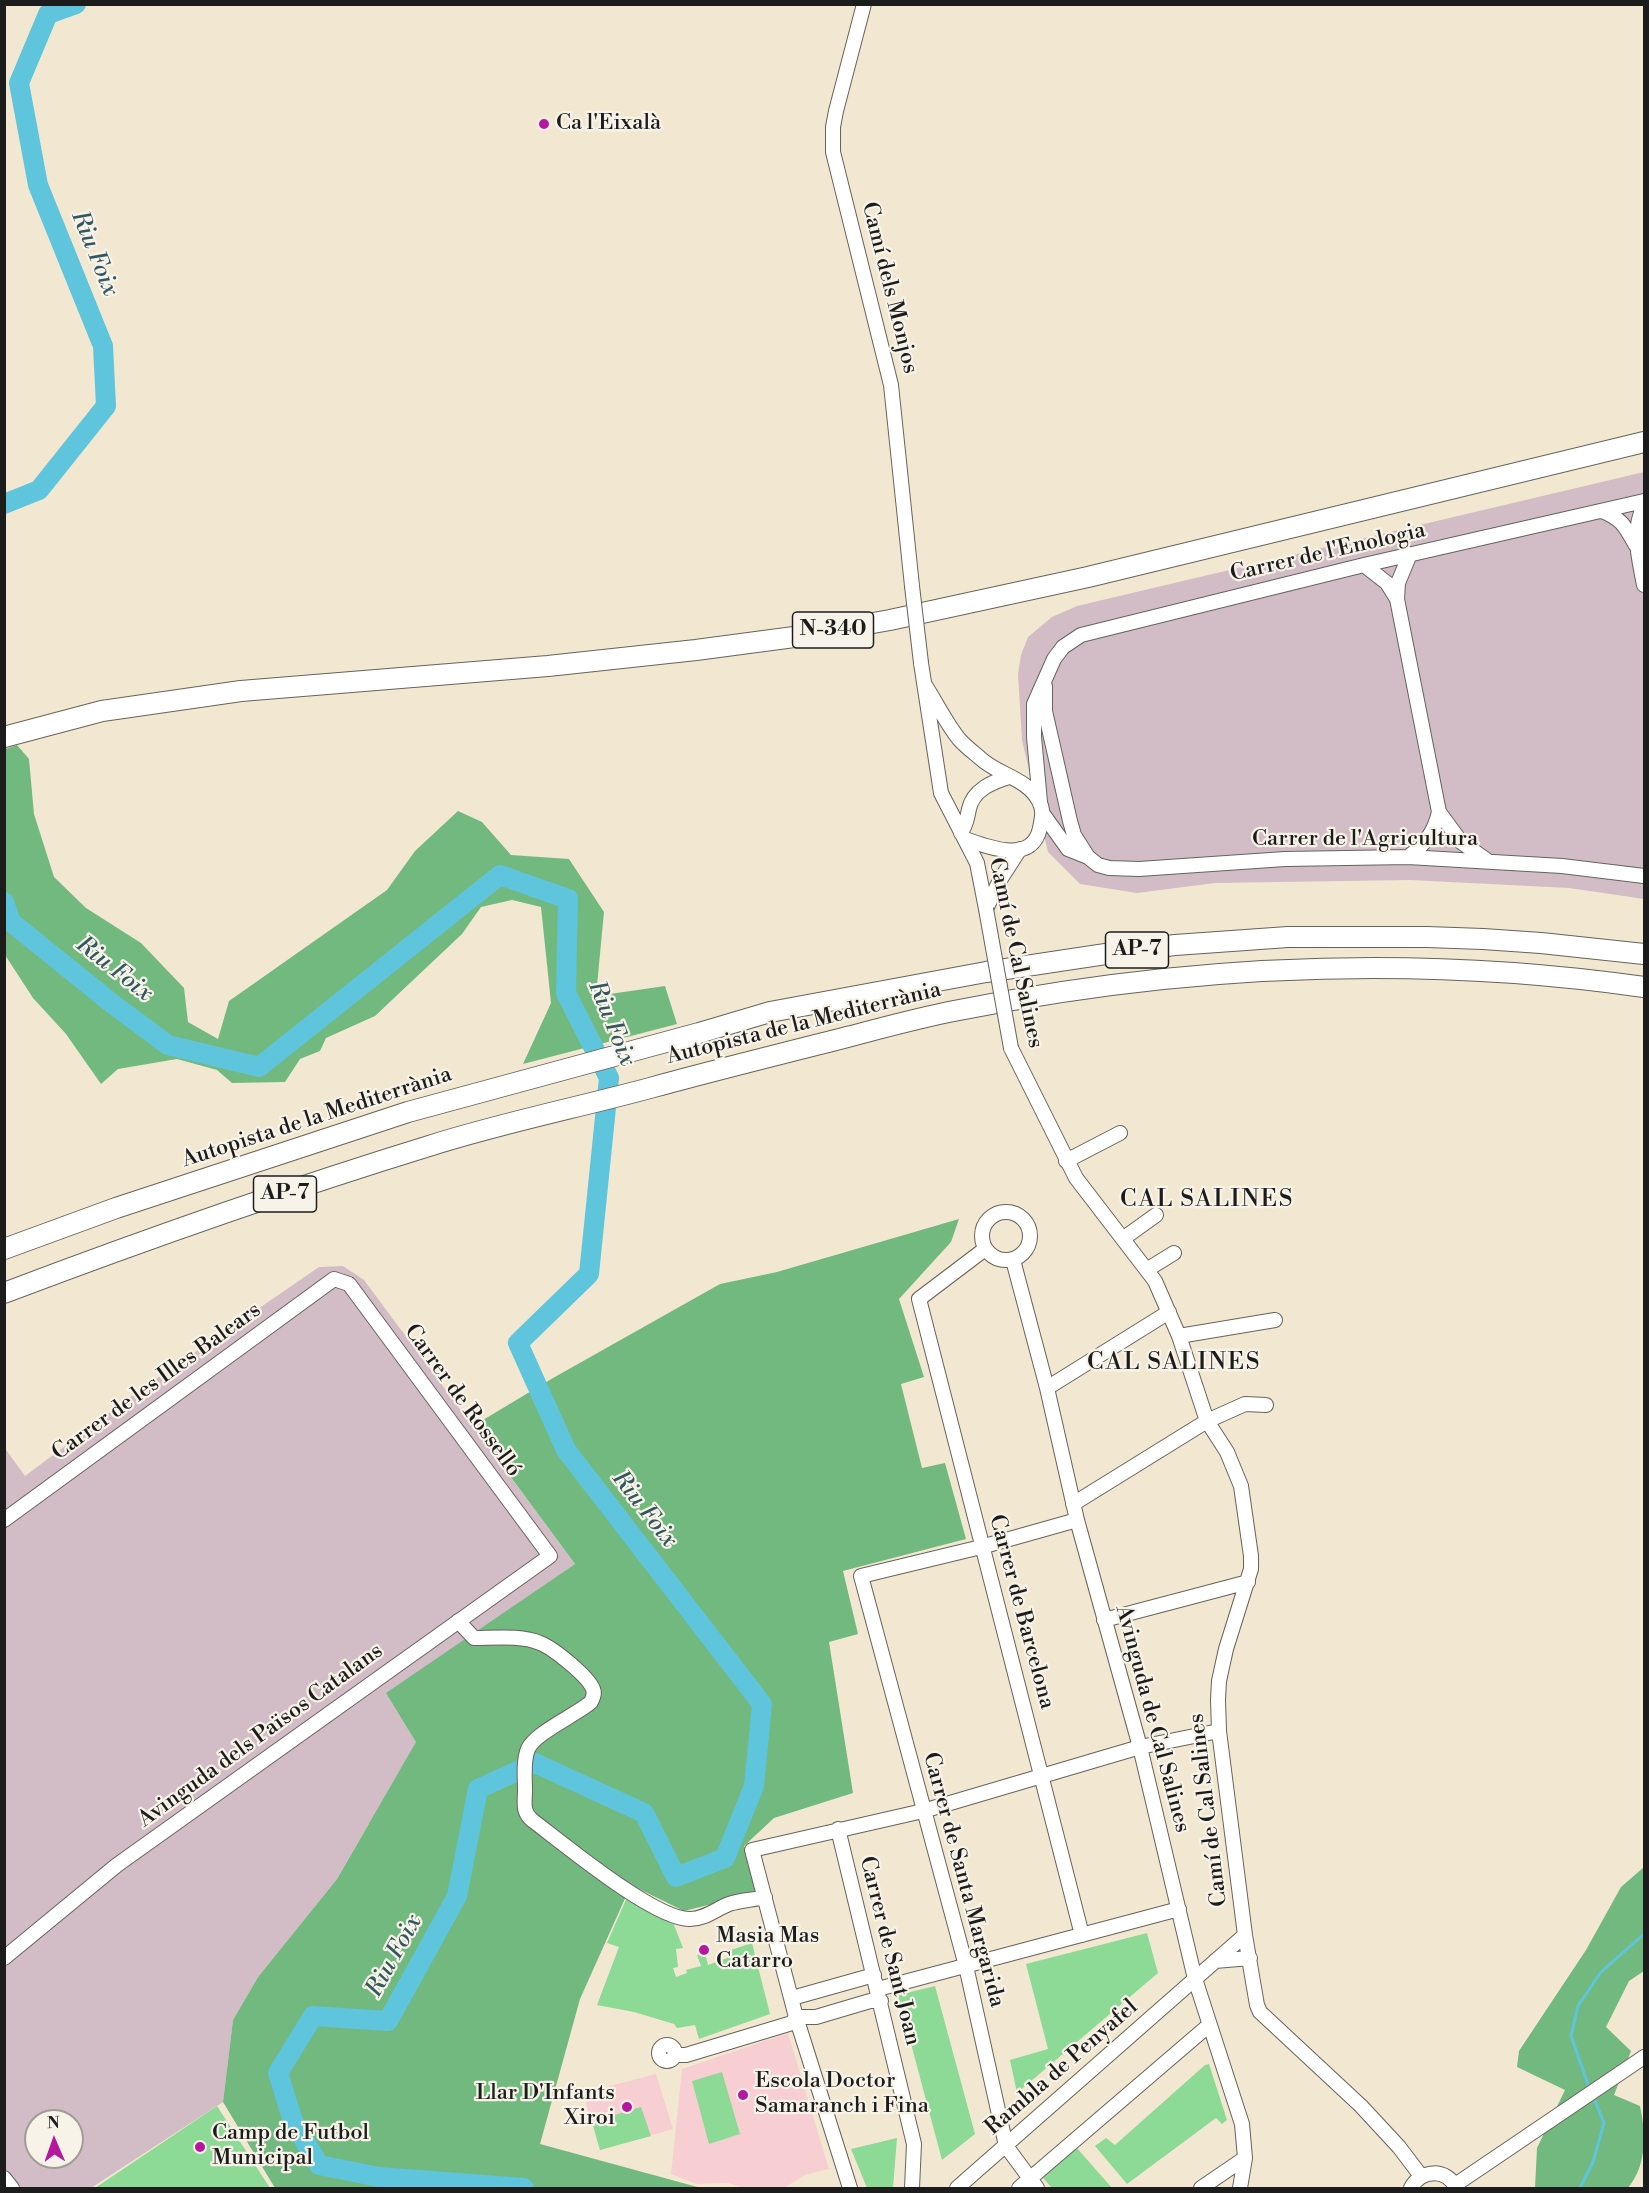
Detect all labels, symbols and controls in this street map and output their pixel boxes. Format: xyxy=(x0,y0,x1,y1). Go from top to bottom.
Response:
place label: Ca l'Eixalà xyxy=(556,111,661,137)
marker: Ca l'Eixalà xyxy=(537,117,551,131)
street label: Camí dels Monjos xyxy=(855,200,923,376)
water label: Riu Foix xyxy=(64,207,124,301)
street label: Carrer de l'Enologia xyxy=(1228,518,1428,588)
road number: N-340 xyxy=(792,612,874,648)
street label: Carrer de l'Agricultura xyxy=(1252,827,1478,853)
street label: Camí de Cal Salines xyxy=(982,855,1048,1051)
water label: Riu Foix xyxy=(70,931,158,1009)
road number: AP-7 xyxy=(1106,932,1168,968)
water label: Riu Foix xyxy=(581,977,641,1071)
street label: Autopista de la Mediterrània xyxy=(664,977,944,1071)
street label: Autopista de la Mediterrània xyxy=(179,1062,455,1174)
road number: AP-7 xyxy=(254,1176,316,1212)
district label: CAL SALINES xyxy=(1120,1186,1294,1214)
street label: Carrer de les Illes Balears xyxy=(47,1297,267,1467)
street label: Carrer de Rosselló xyxy=(398,1320,526,1482)
district label: CAL SALINES xyxy=(1087,1349,1261,1377)
water label: Riu Foix xyxy=(605,1466,683,1554)
street label: Carrer de Barcelona xyxy=(982,1512,1060,1712)
street label: Avinguda de Cal Salines xyxy=(1109,1602,1195,1836)
street label: Avinguda dels Països Catalans xyxy=(133,1638,389,1834)
street label: Camí de Cal Salines xyxy=(1184,1712,1234,1908)
street label: Carrer de Santa Margarida xyxy=(916,1750,1010,2010)
street label: Carrer de Sant Joan xyxy=(853,1854,925,2048)
water label: Riu Foix xyxy=(361,1910,429,2002)
place label: Masia Mas Catarro xyxy=(716,1924,819,1976)
marker: Masia Mas Catarro xyxy=(697,1943,711,1957)
street label: Rambla de Penyafel xyxy=(980,1995,1144,2141)
place label: Escola Doctor Samaranch i Fina xyxy=(755,2069,929,2120)
place label: Llar D'Infants Xiroi xyxy=(476,2081,615,2132)
marker: Escola Doctor Samaranch i Fina xyxy=(736,2088,750,2102)
marker: Llar D'Infants Xiroi xyxy=(620,2100,634,2114)
north arrow xyxy=(24,2109,84,2169)
text: N xyxy=(47,2113,60,2133)
place label: Camp de Futbol Municipal xyxy=(212,2121,369,2172)
marker: Camp de Futbol Municipal xyxy=(193,2140,207,2154)

